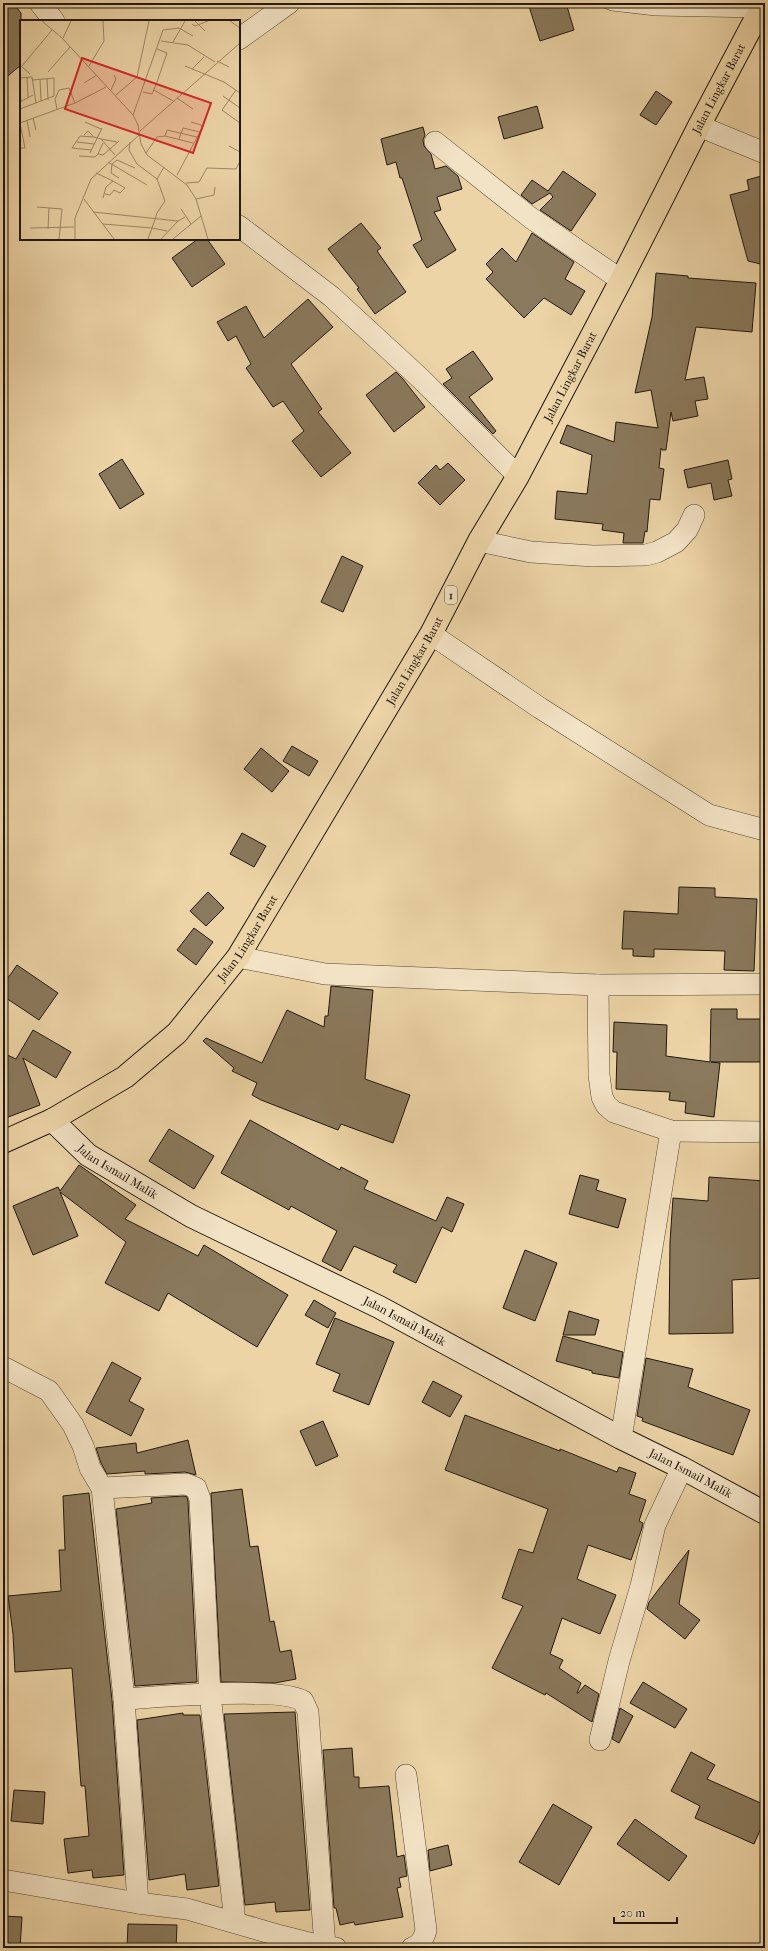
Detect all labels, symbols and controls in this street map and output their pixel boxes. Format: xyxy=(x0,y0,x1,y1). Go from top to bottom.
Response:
inset map xyxy=(20,20,240,240)
street label: Jalan Lingkar Barat xyxy=(689,41,749,137)
street label: Jalan Lingkar Barat xyxy=(540,328,600,425)
road number: 1 xyxy=(445,586,457,604)
street label: Jalan Lingkar Barat xyxy=(383,613,446,708)
street label: Jalan Lingkar Barat xyxy=(214,892,281,985)
street label: Jalan Ismail Malik xyxy=(74,1141,161,1202)
street label: Jalan Ismail Malik xyxy=(360,1293,449,1349)
street label: Jalan Ismail Malik xyxy=(646,1445,735,1501)
scale bar xyxy=(614,1899,677,1925)
text: 20 m xyxy=(620,1906,645,1920)

